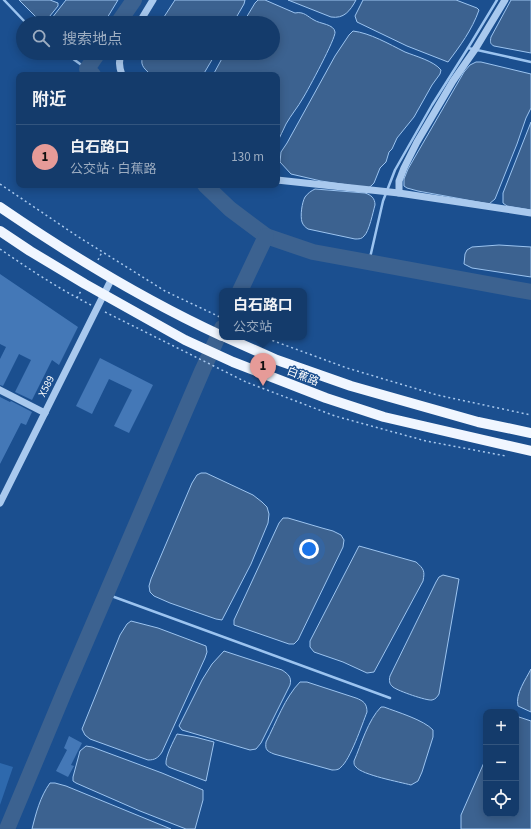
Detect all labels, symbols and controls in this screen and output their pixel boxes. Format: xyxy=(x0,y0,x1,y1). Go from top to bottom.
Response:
search box xyxy=(16,16,280,60)
icon: search xyxy=(30,27,52,49)
text: 搜索地点 xyxy=(62,29,122,50)
text: 附近 xyxy=(32,88,66,112)
text: 白石路口 xyxy=(70,137,130,158)
text: 1 xyxy=(42,148,48,166)
text: 130 m xyxy=(231,148,264,166)
text: 公交站 · 白蕉路 xyxy=(70,160,156,178)
popup xyxy=(219,288,307,340)
text: 白石路口 xyxy=(233,295,293,316)
text: 公交站 xyxy=(233,318,272,336)
pin: 1 xyxy=(250,353,276,386)
street label: 白蕉路 xyxy=(285,364,321,389)
street label: X589 xyxy=(35,373,58,399)
your location xyxy=(299,539,319,559)
map controls xyxy=(483,709,519,817)
button: + xyxy=(483,709,519,745)
button: − xyxy=(483,745,519,781)
button: locate xyxy=(483,781,519,817)

